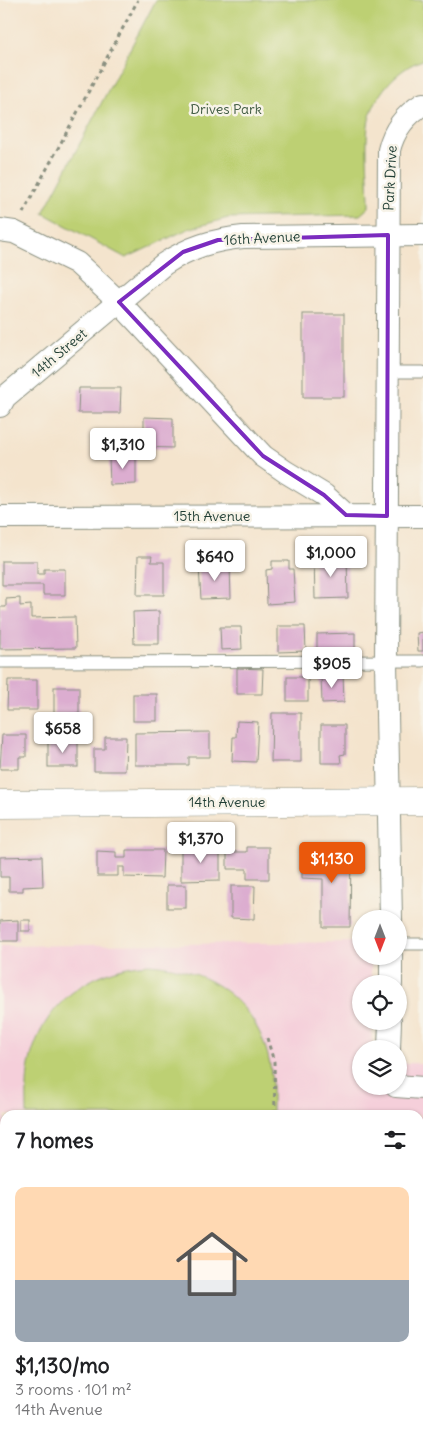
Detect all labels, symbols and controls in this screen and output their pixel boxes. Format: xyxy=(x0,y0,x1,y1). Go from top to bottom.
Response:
park label: Drives Park xyxy=(190,100,262,118)
street label: Park Drive xyxy=(379,145,401,211)
street label: 16th Avenue xyxy=(223,227,301,249)
street label: 14th Street xyxy=(27,324,91,381)
pin: $1,310 xyxy=(82,428,164,470)
text: $1,310 xyxy=(101,434,145,454)
street label: 15th Avenue xyxy=(174,507,250,525)
pin: $1,000 xyxy=(290,536,372,578)
pin: $640 xyxy=(185,540,245,582)
text: $1,000 xyxy=(306,542,356,562)
text: $640 xyxy=(196,546,234,566)
pin: $905 xyxy=(302,646,362,689)
text: $905 xyxy=(313,653,351,673)
pin: $658 xyxy=(33,712,93,754)
text: $658 xyxy=(45,718,81,738)
street label: 14th Avenue xyxy=(189,793,265,811)
pin: $1,370 xyxy=(160,822,242,864)
text: $1,370 xyxy=(178,828,224,848)
pin: $1,130 xyxy=(291,842,373,884)
text: $1,130 xyxy=(310,848,354,868)
north arrow xyxy=(352,910,408,965)
map controls xyxy=(352,910,407,1095)
button: locate xyxy=(352,975,407,1030)
button: layers xyxy=(352,1040,407,1095)
icon: filters xyxy=(381,1126,409,1154)
text: 7 homes xyxy=(15,1127,94,1154)
icon: home xyxy=(167,1219,257,1309)
text: $1,130/mo xyxy=(15,1352,110,1379)
text: 3 rooms · 101 m² xyxy=(15,1379,132,1399)
text: 14th Avenue xyxy=(15,1399,103,1419)

